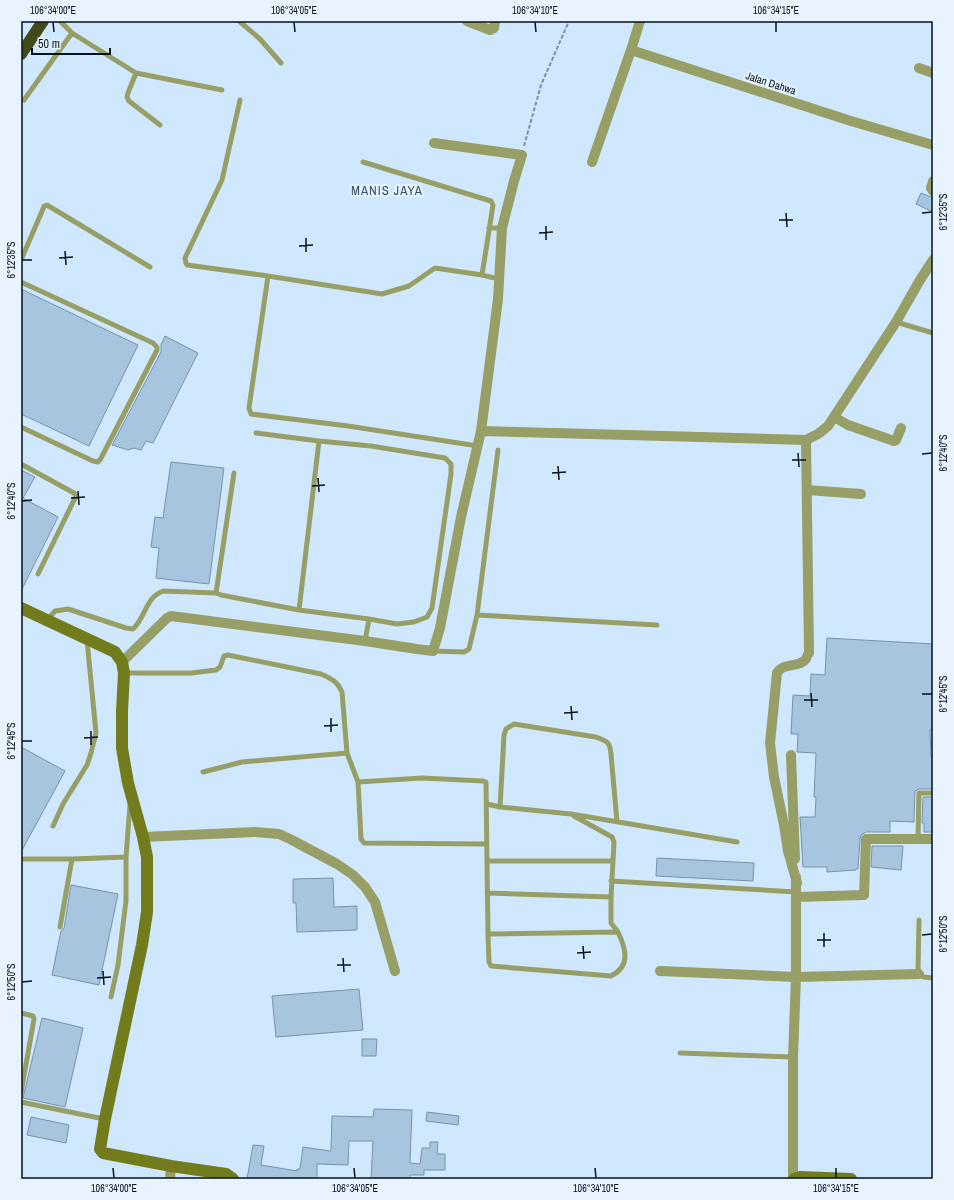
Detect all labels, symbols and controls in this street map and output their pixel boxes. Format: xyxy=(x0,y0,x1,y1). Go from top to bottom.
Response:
text: 106°34'00"E xyxy=(30,4,76,17)
text: 106°34'05"E xyxy=(271,4,317,17)
text: 106°34'10"E xyxy=(512,4,558,17)
text: 106°34'15"E xyxy=(753,4,799,17)
scale bar xyxy=(32,30,110,56)
text: 50 m xyxy=(38,36,60,52)
street label: Jalan Dahwa xyxy=(744,68,798,98)
district label: MANIS JAYA xyxy=(351,182,423,199)
text: 6°12'35"S xyxy=(937,193,950,230)
text: 6°12'35"S xyxy=(5,241,18,278)
text: 6°12'40"S xyxy=(937,434,950,471)
text: 6°12'40"S xyxy=(5,482,18,519)
text: 6°12'45"S xyxy=(937,675,950,712)
text: 6°12'45"S xyxy=(5,722,18,759)
text: 6°12'50"S xyxy=(937,915,950,952)
text: 6°12'50"S xyxy=(5,963,18,1000)
text: 106°34'00"E xyxy=(91,1182,137,1195)
text: 106°34'05"E xyxy=(332,1182,378,1195)
text: 106°34'10"E xyxy=(573,1182,619,1195)
text: 106°34'15"E xyxy=(813,1182,859,1195)

